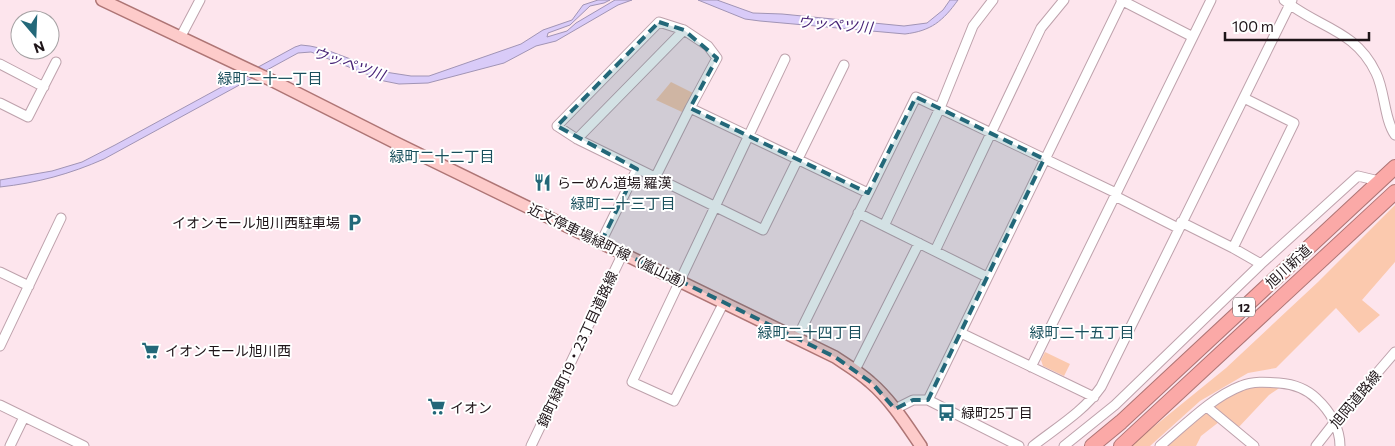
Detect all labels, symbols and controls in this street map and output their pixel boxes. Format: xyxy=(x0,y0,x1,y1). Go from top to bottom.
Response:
north arrow xyxy=(10,10,60,60)
scale bar xyxy=(1225,10,1369,42)
water label: ウッペツ川 xyxy=(797,12,875,36)
text: 100 m xyxy=(1232,17,1274,35)
text: N xyxy=(32,38,47,58)
water label: ウッペツ川 xyxy=(311,42,389,84)
district label: 緑町二十一丁目 xyxy=(217,69,323,87)
district label: 緑町二十二丁目 xyxy=(389,147,495,165)
restaurant icon: らーめん道場 羅漢 xyxy=(533,172,553,192)
place label: らーめん道場 羅漢 xyxy=(557,174,672,191)
district label: 緑町二十三丁目 xyxy=(570,194,676,212)
street label: 近文停車場緑町線（嵐山通） xyxy=(525,199,697,295)
parking icon: イオンモール旭川西駐車場 xyxy=(344,212,364,232)
place label: イオンモール旭川西駐車場 xyxy=(172,214,340,231)
street label: 旭川新道 xyxy=(1262,241,1314,291)
street label: 錦町緑町19・23丁目道路線 xyxy=(533,268,621,430)
road number: 12 xyxy=(1233,298,1255,316)
district label: 緑町二十四丁目 xyxy=(757,323,863,341)
district label: 緑町二十五丁目 xyxy=(1029,323,1135,341)
supermarket icon: イオンモール旭川西 xyxy=(141,340,161,360)
place label: イオンモール旭川西 xyxy=(165,342,291,359)
street label: 旭岡道路線 xyxy=(1326,367,1384,431)
supermarket icon: イオン xyxy=(426,397,446,417)
place label: イオン xyxy=(450,399,492,416)
bus stop icon: 緑町25丁目 xyxy=(937,402,957,422)
place label: 緑町25丁目 xyxy=(961,404,1033,421)

